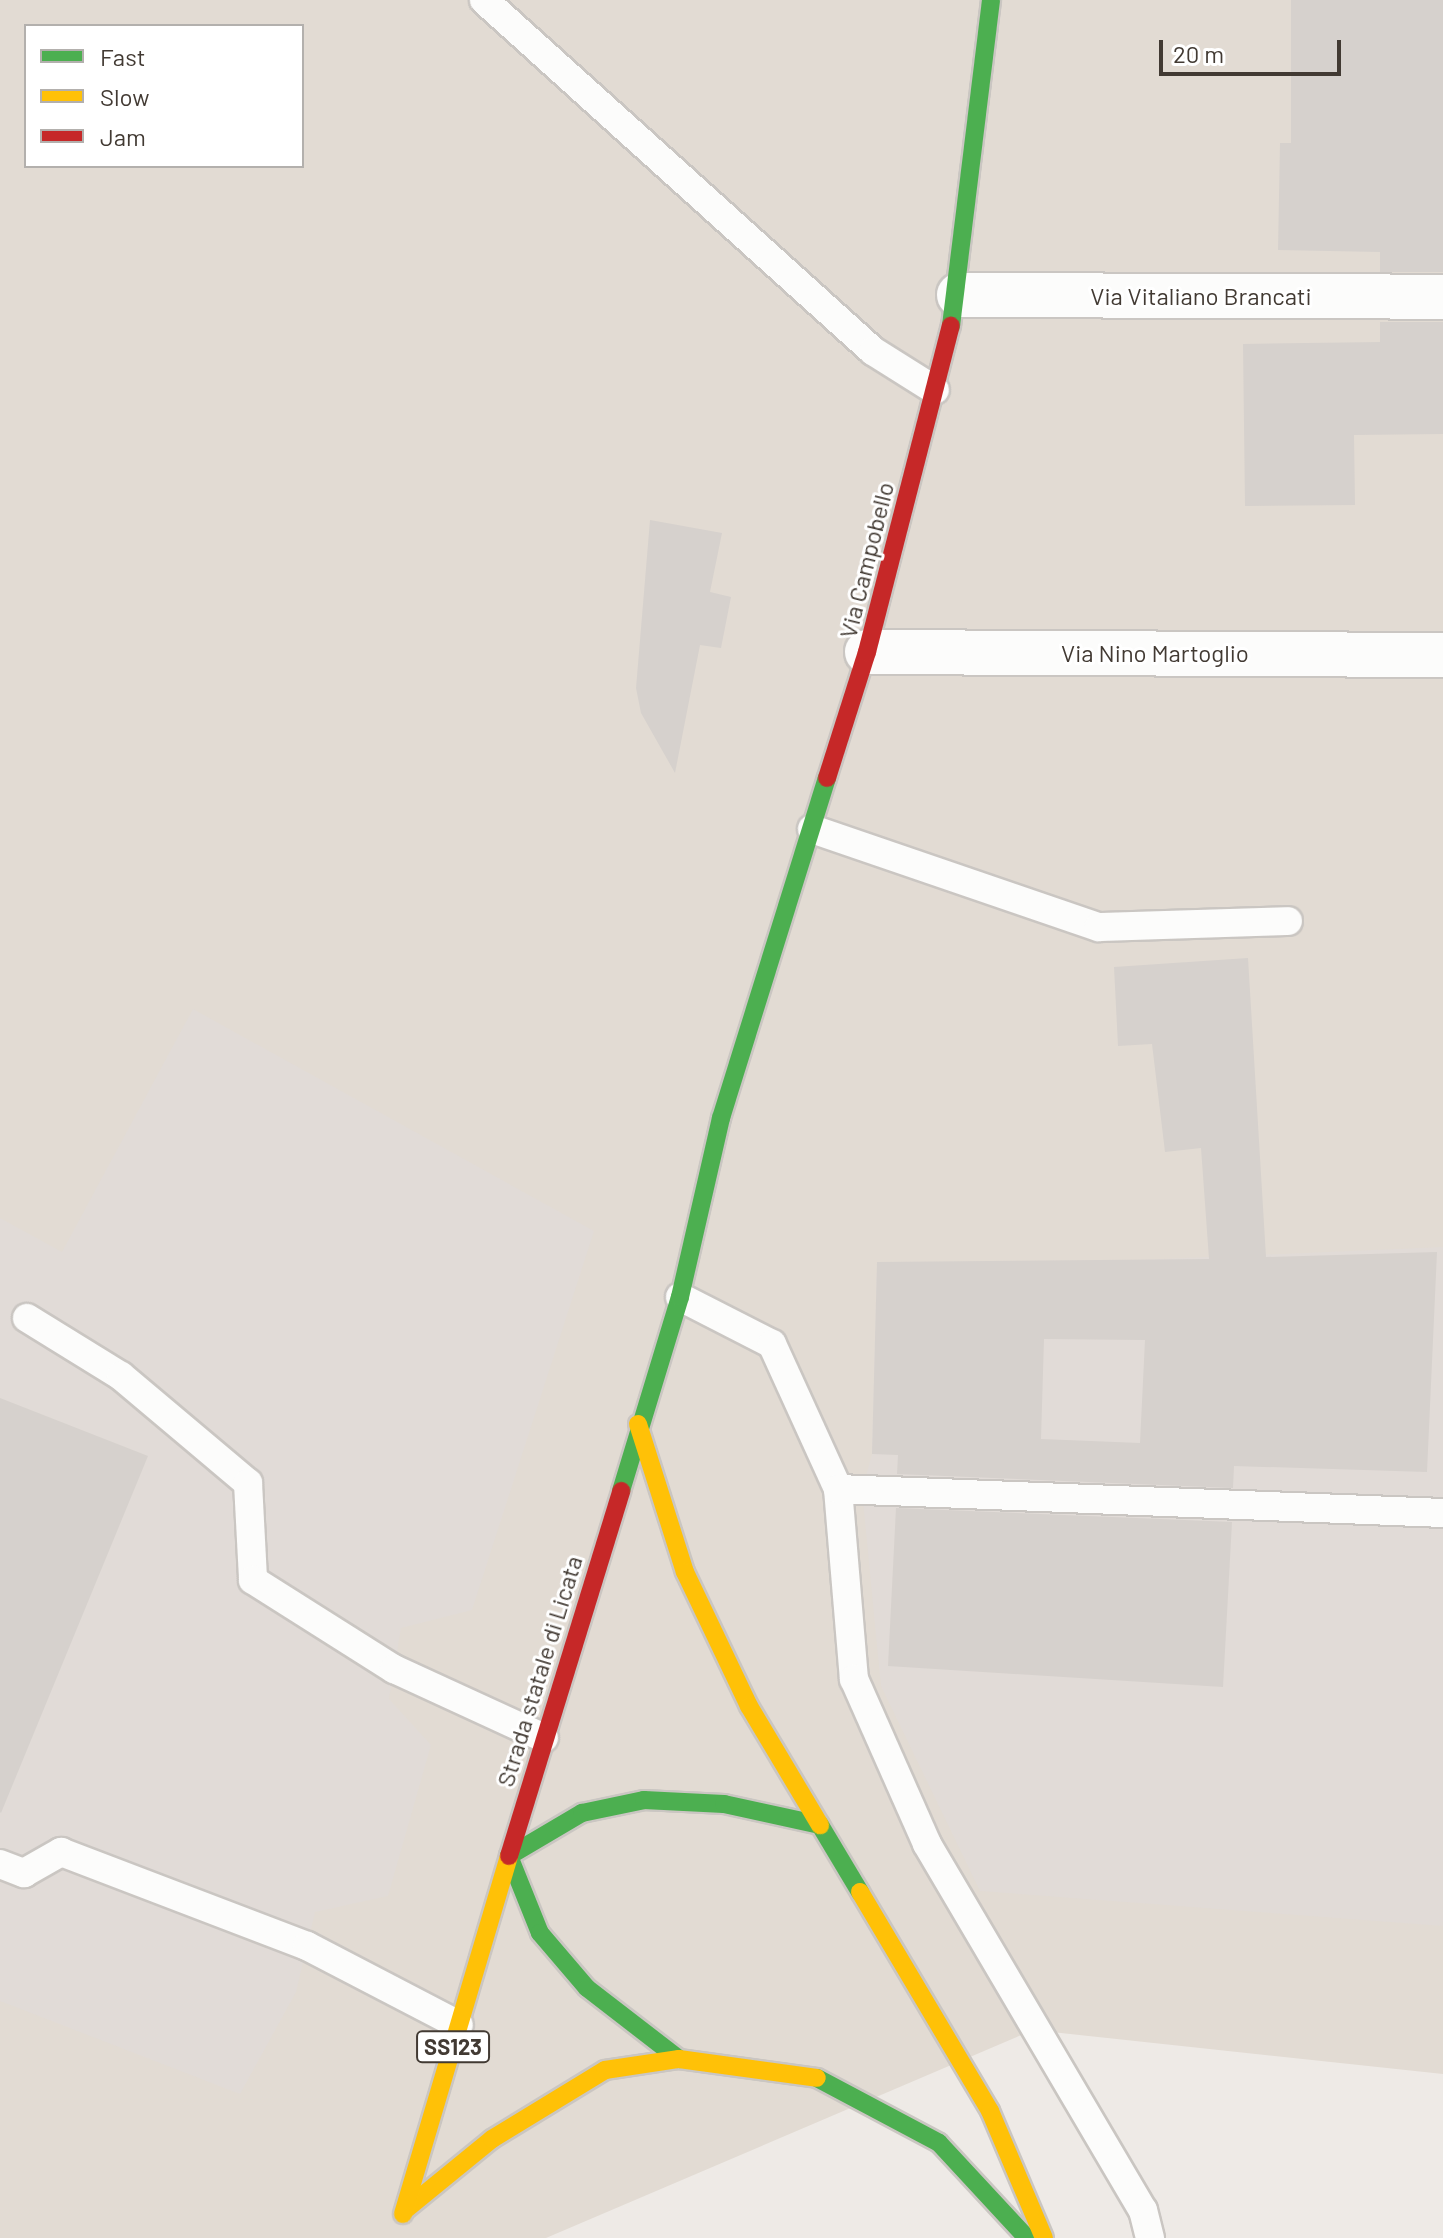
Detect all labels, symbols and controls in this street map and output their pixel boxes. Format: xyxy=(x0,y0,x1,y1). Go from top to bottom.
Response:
legend xyxy=(24,24,304,168)
scale bar xyxy=(1163,24,1345,74)
text: 20 m xyxy=(1173,39,1224,68)
text: Fast xyxy=(100,42,145,71)
text: Slow xyxy=(100,82,149,111)
text: Jam xyxy=(100,122,146,151)
street label: Via Vitaliano Brancati xyxy=(1090,282,1312,310)
street label: Via Campobello xyxy=(833,479,899,641)
street label: Via Nino Martoglio xyxy=(1061,639,1249,667)
street label: Strada statale di Licata xyxy=(490,1552,588,1790)
road number: SS123 xyxy=(415,2029,491,2065)

